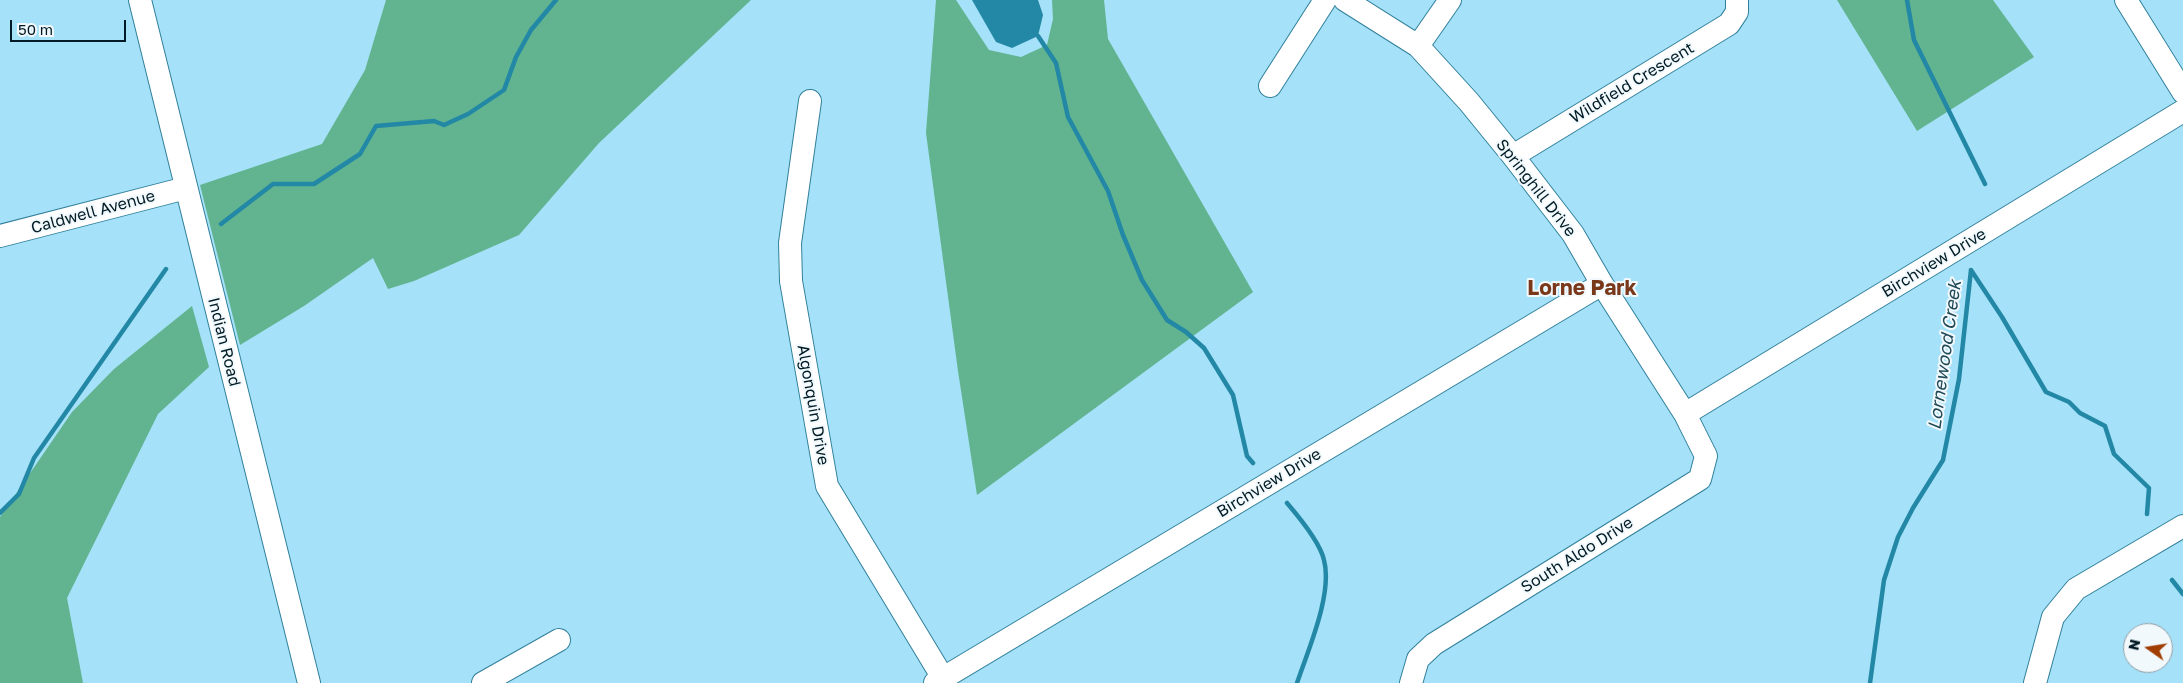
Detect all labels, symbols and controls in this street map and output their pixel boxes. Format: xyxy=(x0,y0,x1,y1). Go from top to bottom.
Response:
scale bar xyxy=(12,10,129,42)
text: 50 m xyxy=(18,20,53,38)
street label: Wildfield Crescent xyxy=(1566,38,1698,128)
street label: Springhill Drive xyxy=(1492,135,1580,241)
street label: Caldwell Avenue xyxy=(29,186,157,238)
street label: Birchview Drive xyxy=(1878,224,1990,302)
district label: Lorne Park xyxy=(1527,275,1637,301)
water label: Lornewood Creek xyxy=(1924,279,1966,431)
street label: Indian Road xyxy=(204,295,244,389)
street label: Algonquin Drive xyxy=(793,343,833,467)
street label: Birchview Drive xyxy=(1213,444,1325,522)
street label: South Aldo Drive xyxy=(1518,513,1636,597)
north arrow xyxy=(2123,623,2173,673)
text: N xyxy=(2124,638,2143,652)

